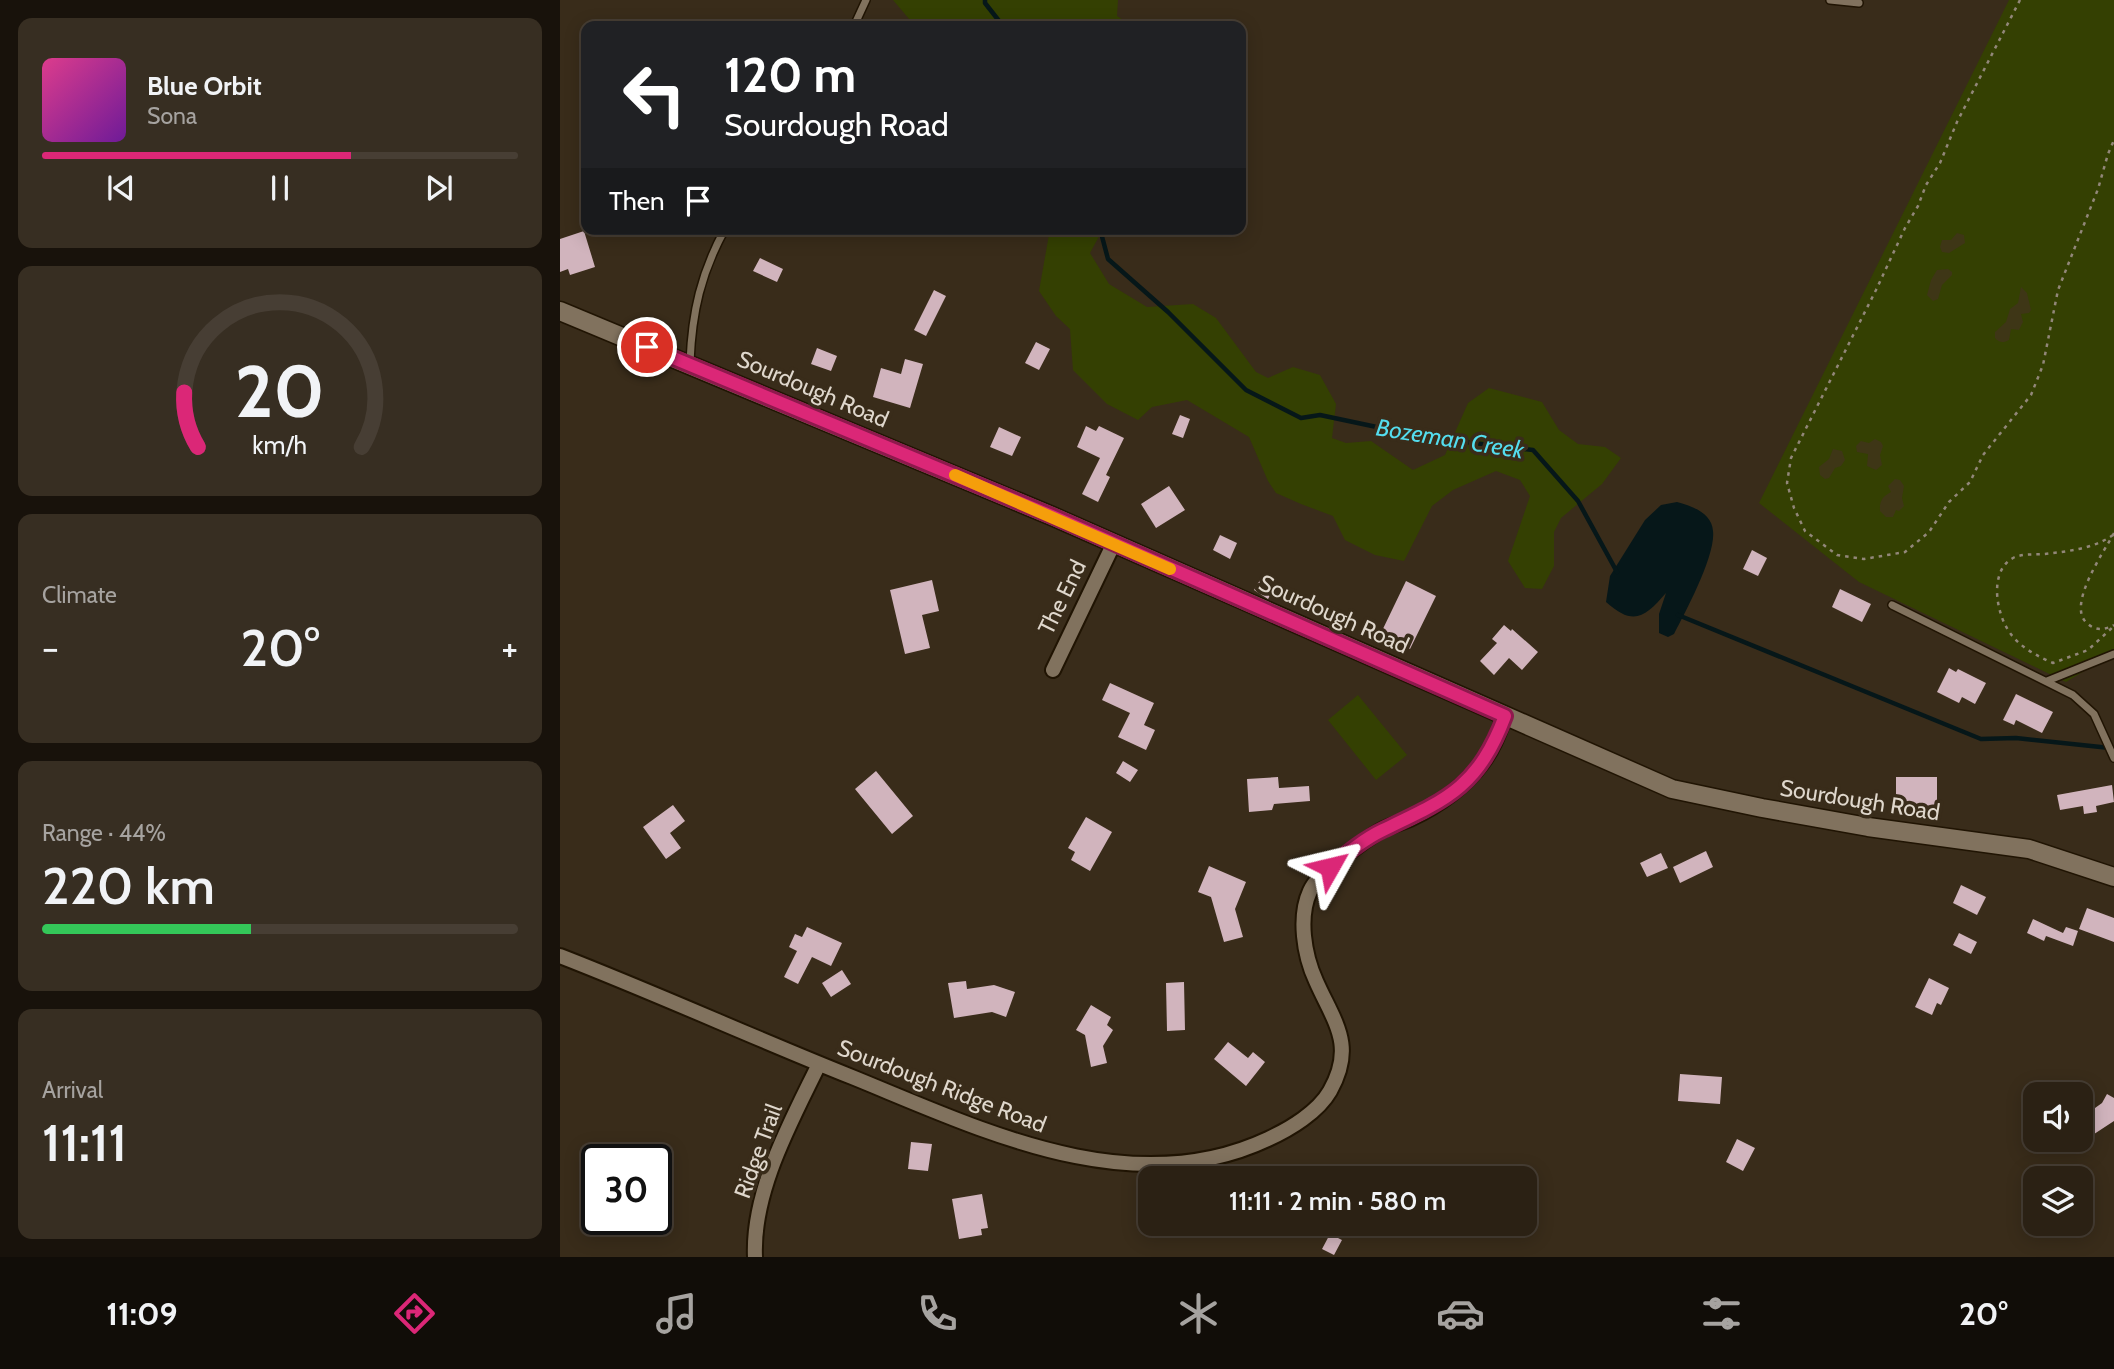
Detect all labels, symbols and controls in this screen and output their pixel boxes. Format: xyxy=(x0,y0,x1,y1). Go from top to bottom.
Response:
text: 120 m xyxy=(724,45,856,104)
icon: left xyxy=(609,49,700,140)
text: Blue Orbit xyxy=(147,70,262,102)
text: Sona xyxy=(147,102,197,130)
text: Sourdough Road xyxy=(724,105,949,144)
icon: previous xyxy=(102,169,140,207)
icon: pause xyxy=(261,169,299,207)
icon: next xyxy=(420,169,458,207)
icon: arrive xyxy=(679,182,717,220)
text: Then xyxy=(609,185,665,217)
pin xyxy=(617,317,677,377)
icon: arrive xyxy=(628,328,666,366)
street label: Sourdough Road xyxy=(733,345,893,433)
text: 20 xyxy=(235,347,325,435)
water label: Bozeman Creek xyxy=(1374,413,1527,465)
text: km/h xyxy=(253,429,307,459)
street label: The End xyxy=(1032,555,1092,639)
street label: Sourdough Road xyxy=(1255,568,1413,660)
text: Climate xyxy=(42,581,117,609)
text: 20° xyxy=(240,616,320,679)
text: − xyxy=(42,624,59,671)
text: + xyxy=(501,624,518,671)
street label: Sourdough Road xyxy=(1778,774,1942,826)
text: Range · 44% xyxy=(42,819,166,847)
position arrow xyxy=(1293,830,1367,904)
text: 220 km xyxy=(42,854,215,917)
street label: Sourdough Ridge Road xyxy=(834,1033,1050,1139)
text: Arrival xyxy=(42,1076,103,1104)
map controls xyxy=(2023,1082,2093,1236)
button: sound xyxy=(2023,1082,2093,1152)
street label: Ridge Trail xyxy=(728,1099,788,1202)
text: 11:11 xyxy=(42,1111,127,1174)
speed limit sign: 30 xyxy=(581,1144,672,1235)
button: layers xyxy=(2023,1166,2093,1236)
text: 11:11 · 2 min · 580 m xyxy=(1229,1185,1446,1217)
icon: directions xyxy=(390,1289,439,1338)
icon: music xyxy=(652,1289,701,1338)
icon: phone xyxy=(913,1289,962,1338)
icon: climate xyxy=(1174,1289,1223,1338)
icon: car xyxy=(1436,1289,1485,1338)
icon: filters xyxy=(1697,1289,1746,1338)
text: 11:09 xyxy=(106,1294,178,1333)
text: 20° xyxy=(1959,1294,2008,1333)

